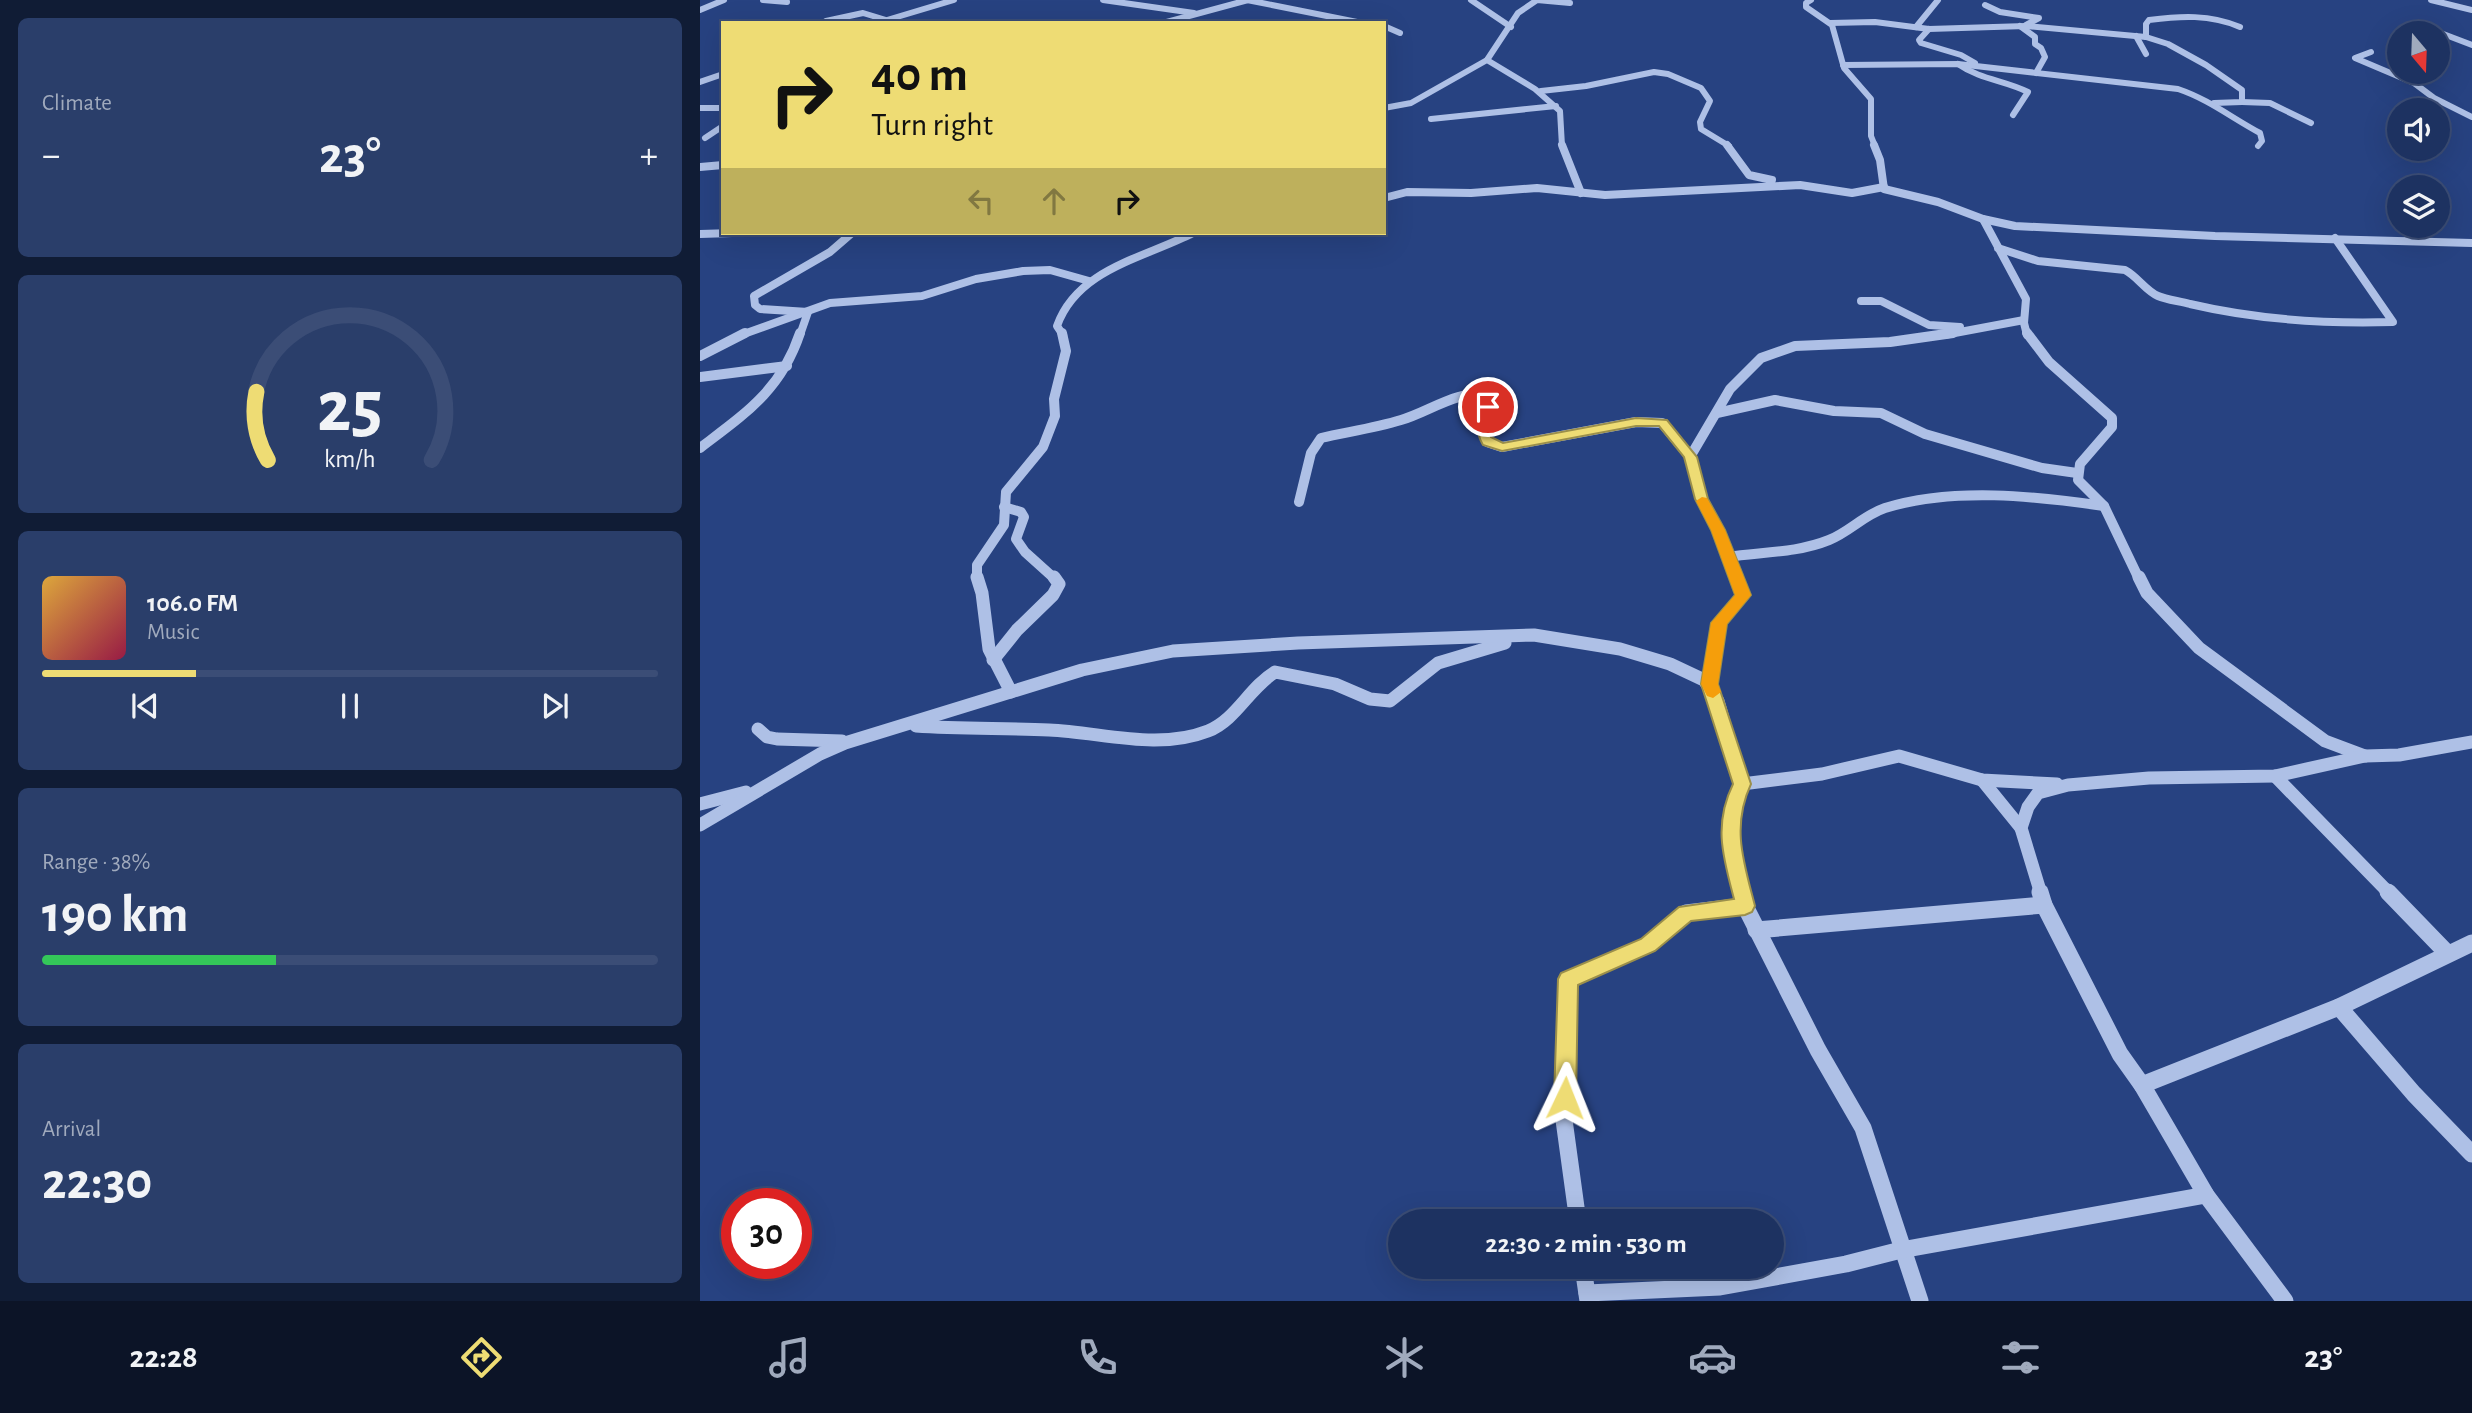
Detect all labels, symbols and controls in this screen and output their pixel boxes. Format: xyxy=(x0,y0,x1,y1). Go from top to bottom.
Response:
north arrow xyxy=(2387,21,2450,84)
map controls xyxy=(2387,21,2450,238)
icon: right xyxy=(756,49,847,140)
text: 40 m xyxy=(871,51,968,100)
text: Climate xyxy=(42,92,112,115)
button: sound xyxy=(2387,98,2450,161)
text: Turn right xyxy=(871,109,993,141)
text: 23° xyxy=(319,130,381,182)
text: − xyxy=(42,137,60,175)
text: + xyxy=(640,137,658,175)
button: layers xyxy=(2387,175,2450,238)
icon: left xyxy=(962,182,1000,220)
icon: ahead xyxy=(1035,182,1073,220)
icon: right xyxy=(1108,182,1146,220)
text: 25 xyxy=(317,372,383,445)
pin xyxy=(1458,377,1518,437)
icon: arrive xyxy=(1469,388,1507,426)
text: km/h xyxy=(324,447,376,472)
text: 106.0 FM xyxy=(147,590,238,616)
text: Music xyxy=(147,621,199,644)
icon: previous xyxy=(126,687,164,725)
icon: pause xyxy=(331,687,369,725)
icon: next xyxy=(536,687,574,725)
text: Range · 38% xyxy=(42,851,151,874)
text: 190 km xyxy=(42,889,188,941)
position arrow xyxy=(1528,1061,1602,1135)
text: Arrival xyxy=(42,1118,101,1141)
text: 22:30 xyxy=(42,1156,152,1208)
speed limit sign: 30 xyxy=(721,1188,812,1279)
text: 22:30 · 2 min · 530 m xyxy=(1485,1231,1687,1257)
icon: directions xyxy=(457,1333,506,1382)
icon: music xyxy=(765,1333,814,1382)
icon: phone xyxy=(1073,1333,1122,1382)
icon: climate xyxy=(1380,1333,1429,1382)
icon: car xyxy=(1688,1333,1737,1382)
icon: filters xyxy=(1996,1333,2045,1382)
text: 22:28 xyxy=(129,1341,198,1373)
text: 23° xyxy=(2304,1341,2342,1373)

